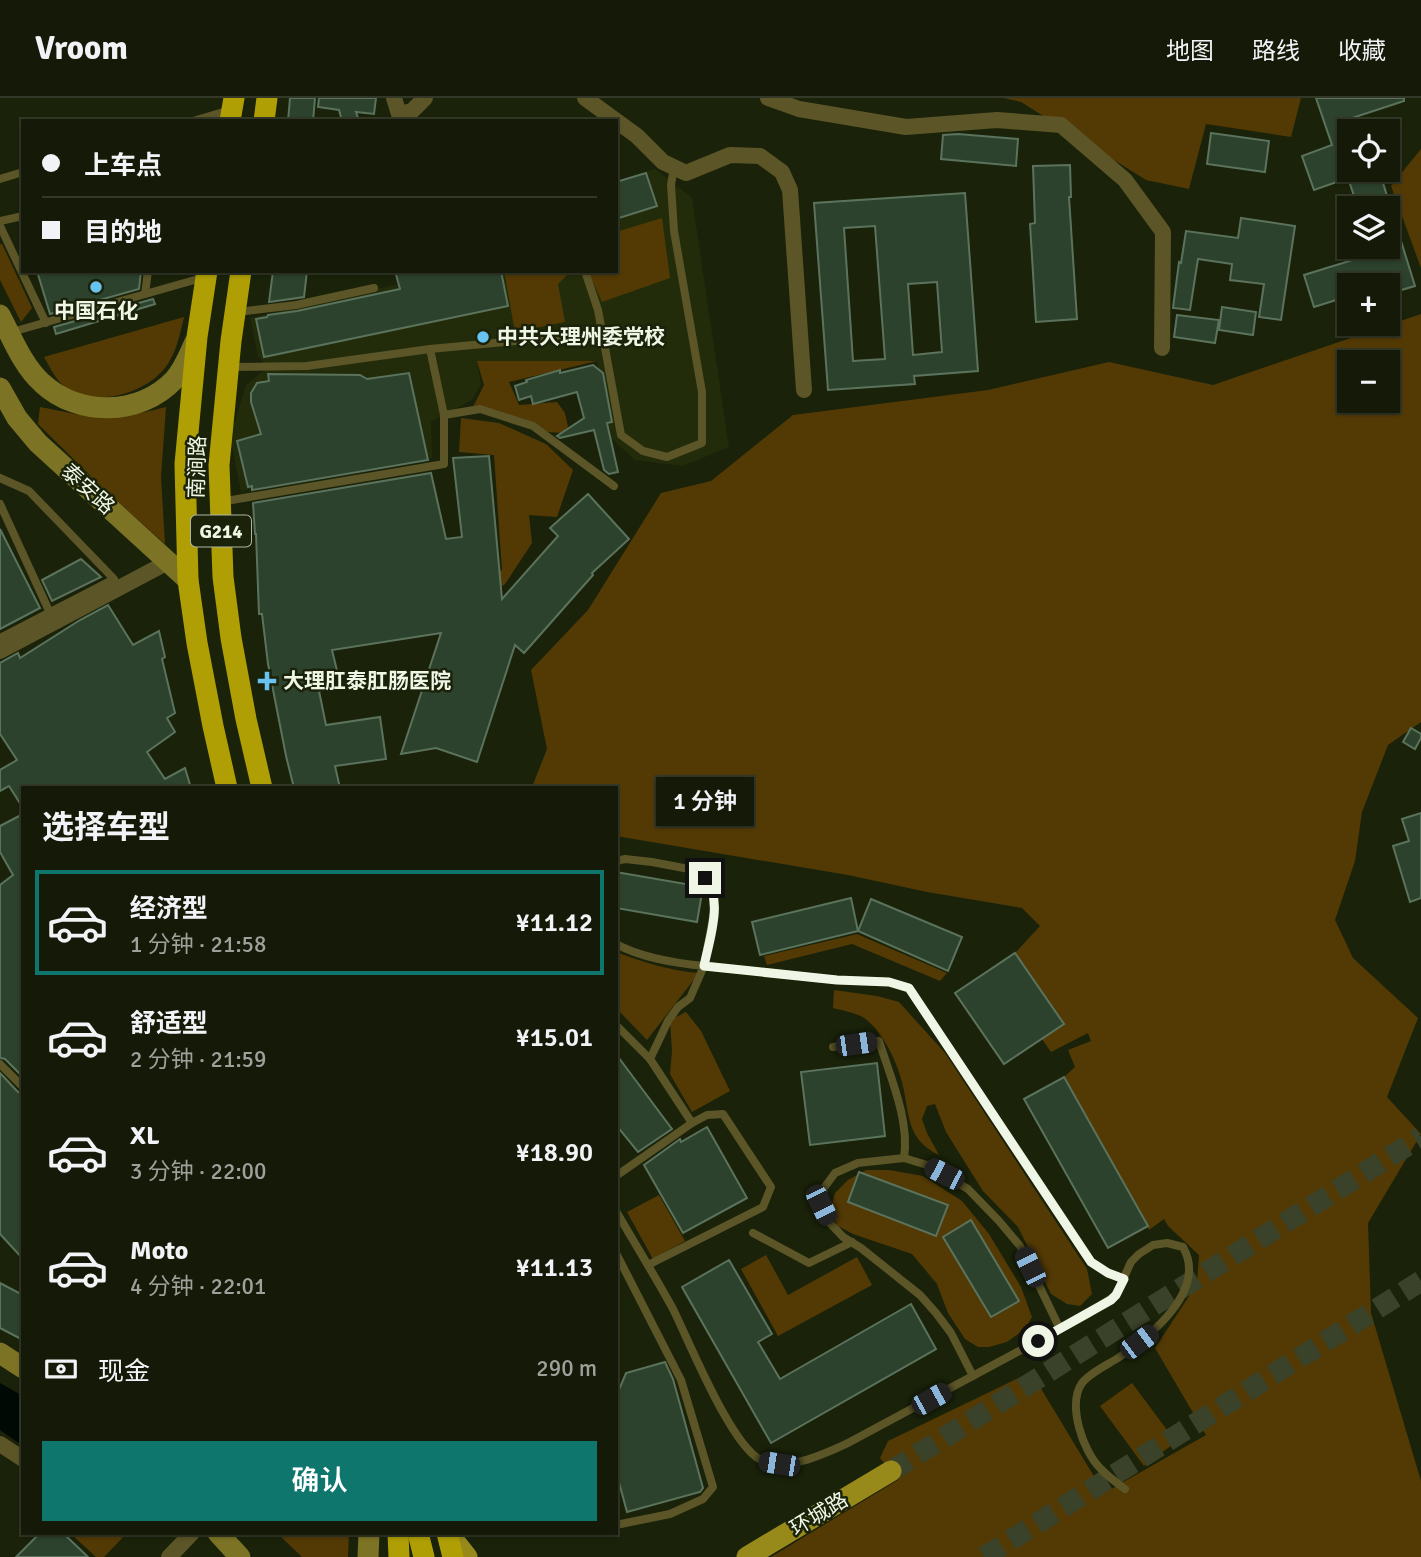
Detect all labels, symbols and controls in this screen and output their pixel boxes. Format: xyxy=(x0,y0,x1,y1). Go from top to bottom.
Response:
text: Vroom xyxy=(35,28,128,69)
text: 地图 xyxy=(1166,36,1214,66)
text: 路线 xyxy=(1252,36,1300,66)
text: 收藏 xyxy=(1338,36,1386,66)
map controls xyxy=(1337,119,1400,413)
button: locate xyxy=(1337,119,1400,182)
text: 上车点 xyxy=(84,150,162,182)
button: layers xyxy=(1337,196,1400,259)
text: 目的地 xyxy=(84,217,162,249)
button: + xyxy=(1337,273,1400,336)
marker: 中国石化 xyxy=(88,279,104,295)
place label: 中国石化 xyxy=(54,298,138,324)
place label: 中共大理州委党校 xyxy=(497,324,665,350)
marker: 中共大理州委党校 xyxy=(475,329,491,345)
button: − xyxy=(1337,350,1400,413)
street label: 南涧路 xyxy=(183,435,211,499)
street label: 泰安路 xyxy=(56,458,120,520)
road number: G214 xyxy=(191,516,251,546)
place label: 大理肛泰肛肠医院 xyxy=(283,668,451,694)
marker: 大理肛泰肛肠医院 xyxy=(257,671,277,691)
callout: 1 分钟 xyxy=(656,776,754,826)
text: 1 分钟 xyxy=(673,787,737,816)
text: 选择车型 xyxy=(42,808,170,847)
route end xyxy=(689,862,721,894)
icon: car xyxy=(46,891,109,954)
text: 经济型 xyxy=(130,893,208,925)
text: ¥11.12 xyxy=(516,907,593,939)
text: 1 分钟 · 21:58 xyxy=(130,930,266,959)
icon: car xyxy=(46,1006,109,1069)
text: 舒适型 xyxy=(130,1008,208,1040)
text: ¥15.01 xyxy=(516,1022,593,1054)
car xyxy=(834,1031,879,1057)
text: 2 分钟 · 21:59 xyxy=(130,1045,266,1074)
text: XL xyxy=(130,1120,160,1152)
icon: car xyxy=(46,1121,109,1184)
text: ¥18.90 xyxy=(516,1137,593,1169)
car xyxy=(921,1155,968,1193)
text: 3 分钟 · 22:00 xyxy=(130,1157,266,1186)
car xyxy=(803,1182,840,1228)
text: Moto xyxy=(130,1235,188,1267)
icon: car xyxy=(46,1236,109,1299)
car xyxy=(1012,1244,1049,1290)
text: ¥11.13 xyxy=(516,1252,593,1284)
text: 4 分钟 · 22:01 xyxy=(130,1272,266,1301)
car xyxy=(1116,1321,1163,1363)
route start xyxy=(1022,1325,1054,1357)
icon: cash xyxy=(42,1350,80,1388)
text: 290 m xyxy=(536,1354,597,1383)
text: 现金 xyxy=(98,1356,150,1388)
car xyxy=(908,1380,955,1418)
button: 确认 xyxy=(42,1441,597,1521)
car xyxy=(757,1450,802,1478)
street label: 环城路 xyxy=(785,1487,853,1541)

